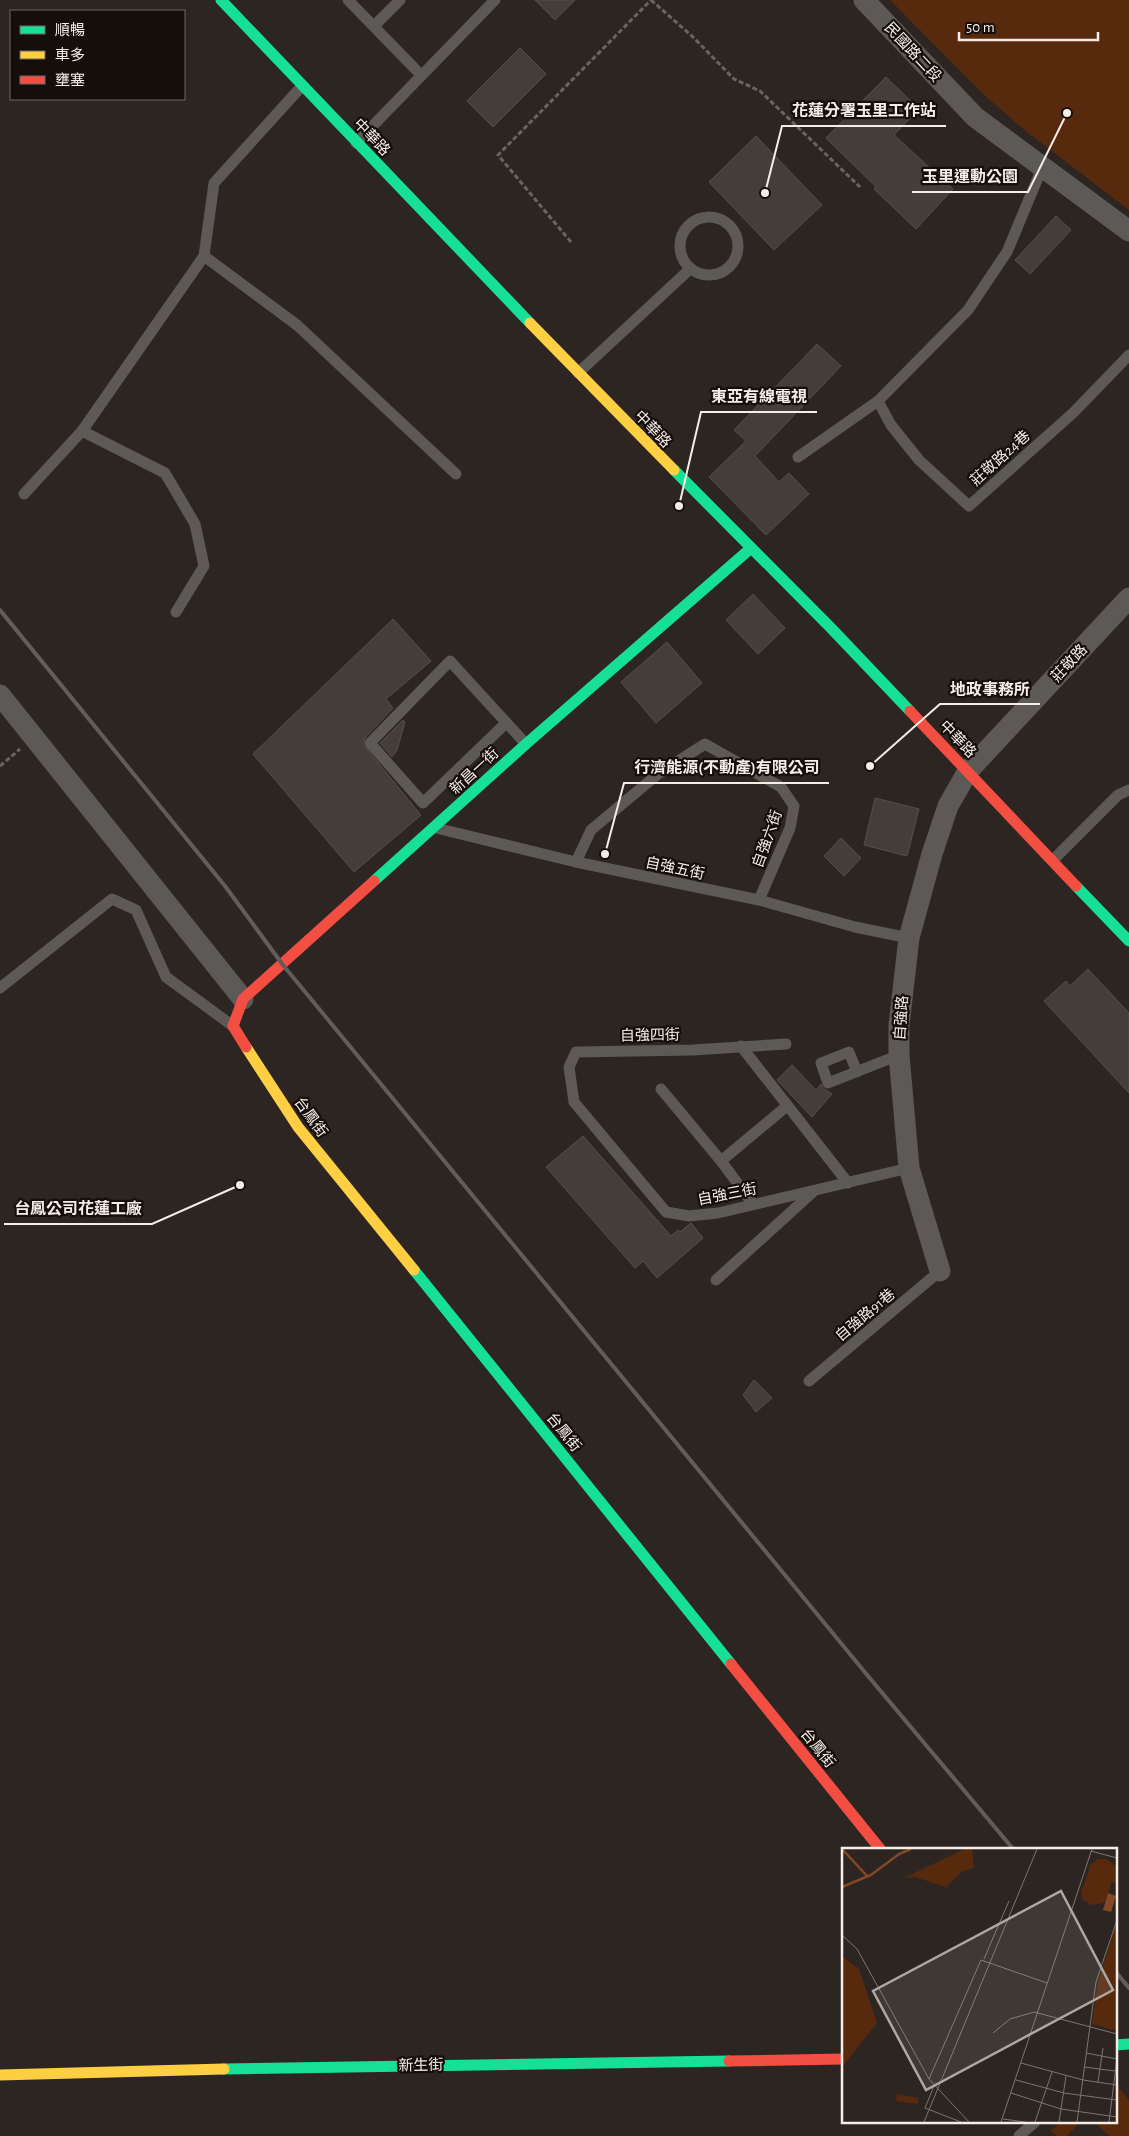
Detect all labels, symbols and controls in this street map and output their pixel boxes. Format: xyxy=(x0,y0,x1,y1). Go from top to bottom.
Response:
legend xyxy=(10,10,185,100)
scale bar xyxy=(959,10,1098,42)
street label: 民國路二段 xyxy=(882,19,944,85)
text: 50 m xyxy=(966,20,995,35)
text: 順暢 xyxy=(55,22,85,38)
text: 車多 xyxy=(55,47,85,63)
text: 壅塞 xyxy=(55,72,85,88)
callout: 花蓮分署玉里工作站 xyxy=(782,95,946,126)
text: 花蓮分署玉里工作站 xyxy=(792,102,936,119)
street label: 中華路 xyxy=(351,115,393,159)
callout: 玉里運動公園 xyxy=(912,161,1028,192)
text: 玉里運動公園 xyxy=(922,168,1018,185)
callout: 東亞有線電視 xyxy=(701,381,817,412)
text: 東亞有線電視 xyxy=(711,388,807,405)
street label: 中華路 xyxy=(632,407,674,451)
street label: 莊敬路24巷 xyxy=(966,427,1033,489)
street label: 莊敬路 xyxy=(1047,640,1090,685)
callout: 地政事務所 xyxy=(940,673,1040,704)
text: 地政事務所 xyxy=(950,681,1030,698)
street label: 中華路 xyxy=(937,717,979,761)
street label: 新昌一街 xyxy=(447,745,501,797)
callout: 行濟能源(不動產)有限公司 xyxy=(624,752,829,783)
text: 行濟能源(不動產)有限公司 xyxy=(634,758,820,776)
street label: 自強六街 xyxy=(749,808,785,870)
street label: 自強五街 xyxy=(644,854,706,882)
street label: 自強路 xyxy=(891,995,911,1041)
street label: 自強四街 xyxy=(620,1026,680,1044)
street label: 台鳳街 xyxy=(291,1094,331,1140)
street label: 自強三街 xyxy=(696,1180,758,1208)
callout: 台鳳公司花蓮工廠 xyxy=(4,1193,152,1224)
text: 台鳳公司花蓮工廠 xyxy=(14,1200,142,1217)
street label: 自強路91巷 xyxy=(832,1286,898,1344)
street label: 台鳳街 xyxy=(544,1409,584,1455)
street label: 台鳳街 xyxy=(798,1725,838,1771)
inset map xyxy=(842,1848,1116,2124)
street label: 新生街 xyxy=(398,2057,444,2073)

